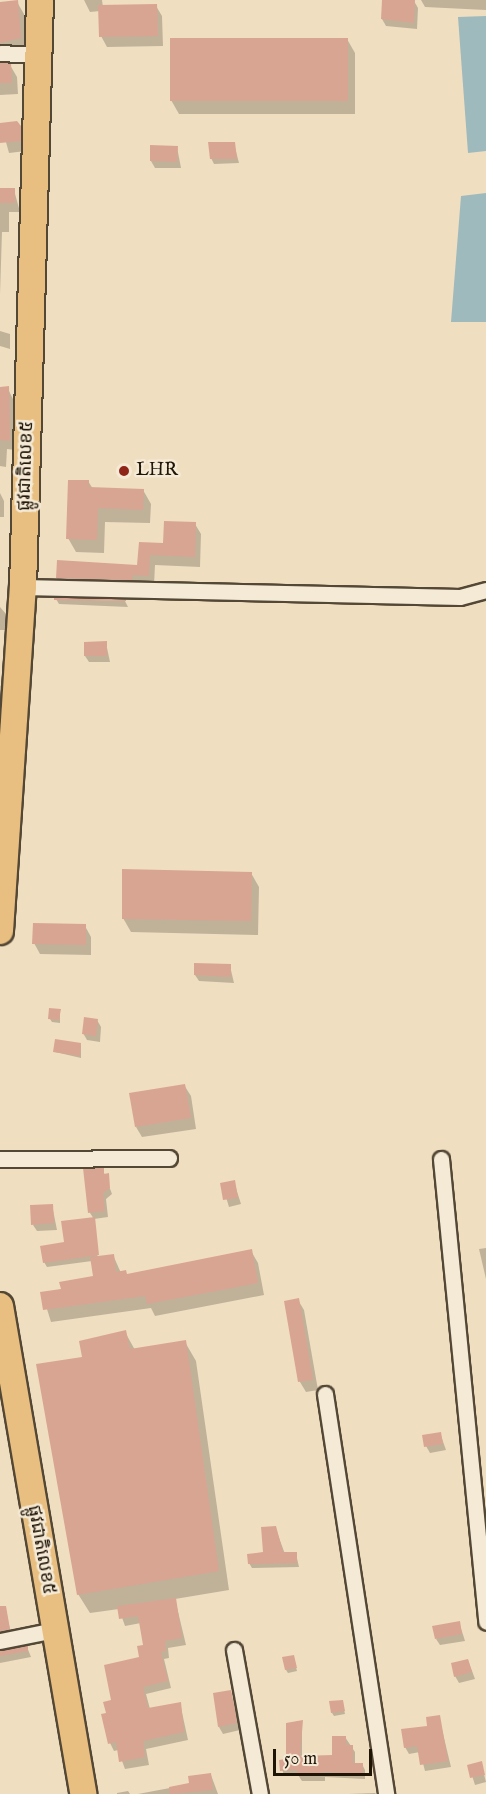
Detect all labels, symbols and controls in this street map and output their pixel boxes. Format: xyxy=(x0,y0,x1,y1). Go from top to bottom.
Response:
street label: ផ្លូវជាតិលេខ៥ xyxy=(15,421,39,511)
place label: LHR xyxy=(136,460,178,482)
marker: LHR xyxy=(117,464,131,478)
street label: ផ្លូវជាតិលេខ៥ xyxy=(22,1504,58,1596)
scale bar xyxy=(276,1737,375,1775)
text: 50 m xyxy=(284,1748,317,1771)

